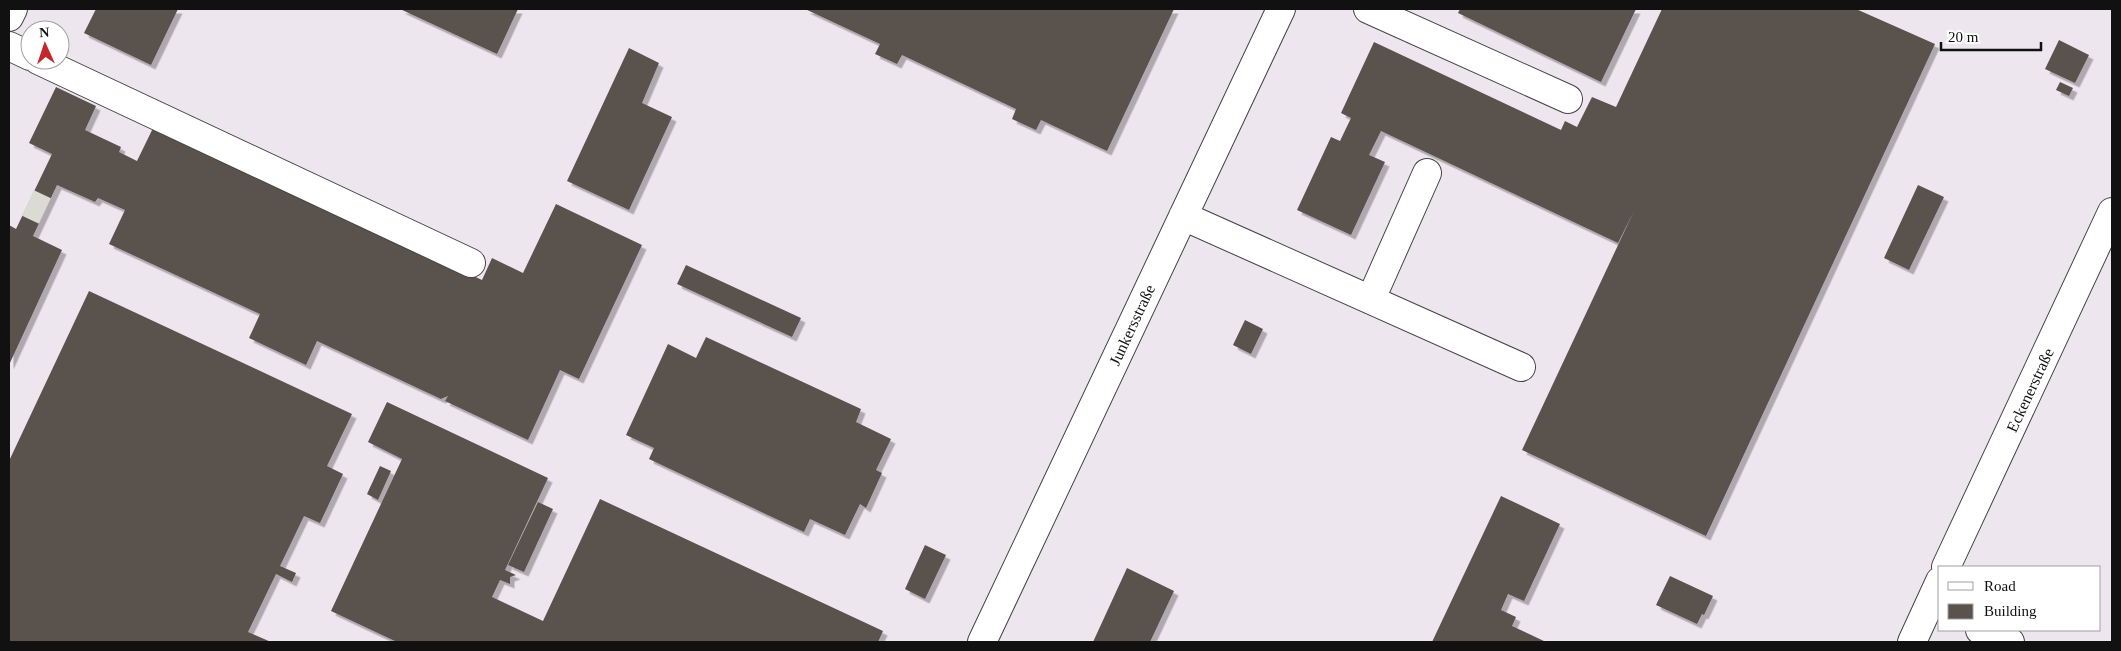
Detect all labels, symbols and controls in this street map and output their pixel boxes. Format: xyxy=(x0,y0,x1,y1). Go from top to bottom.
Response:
north arrow xyxy=(20,20,70,70)
scale bar xyxy=(1941,20,2041,52)
text: N xyxy=(39,25,50,40)
text: 20 m xyxy=(1948,29,1979,45)
street label: Junkersstraße xyxy=(1106,282,1158,368)
street label: Eckenerstraße xyxy=(2003,345,2057,435)
legend xyxy=(1938,566,2101,631)
text: Road xyxy=(1984,578,2016,594)
text: Building xyxy=(1984,603,2037,619)

